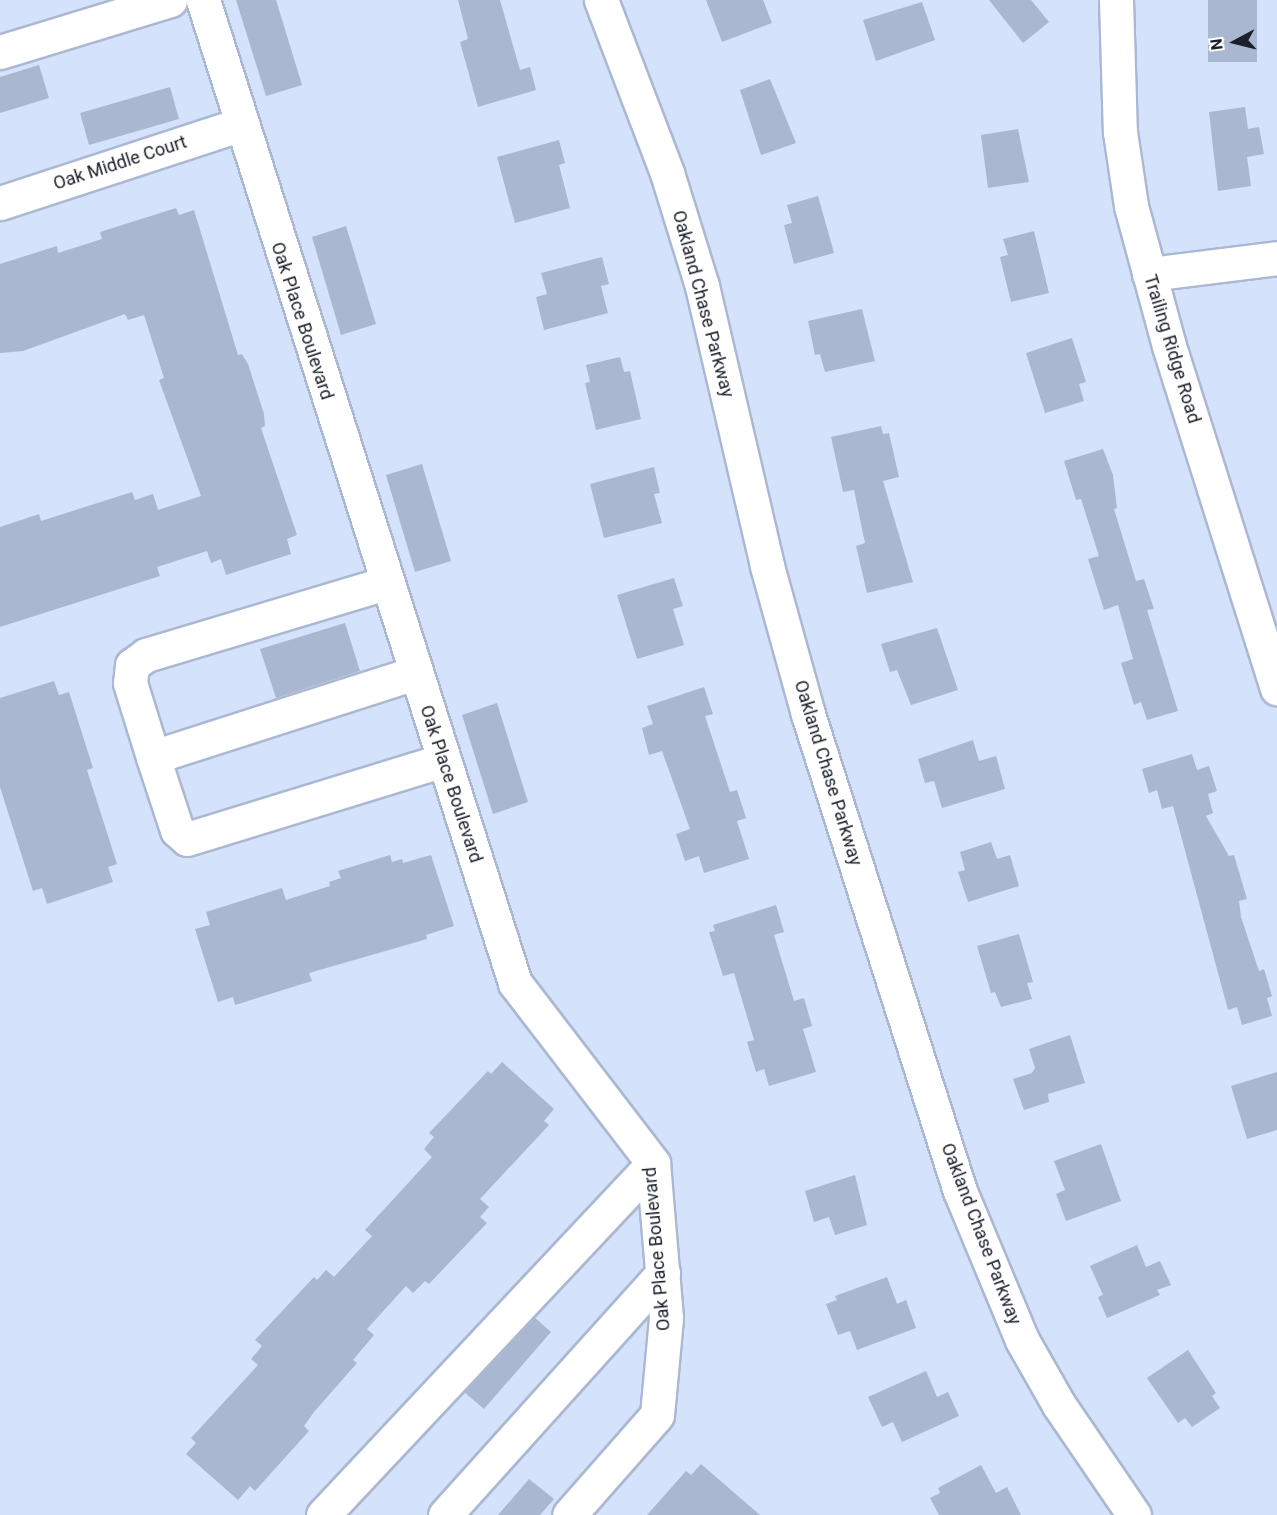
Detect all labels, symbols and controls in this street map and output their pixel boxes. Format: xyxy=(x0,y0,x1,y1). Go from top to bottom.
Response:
north arrow xyxy=(1205,12,1265,72)
text: N xyxy=(1207,37,1227,51)
street label: Oak Middle Court xyxy=(51,131,189,195)
street label: Oakland Chase Parkway xyxy=(668,208,738,400)
street label: Oak Place Boulevard xyxy=(266,239,338,403)
street label: Trailing Ridge Road xyxy=(1139,272,1205,426)
street label: Oakland Chase Parkway xyxy=(789,678,867,868)
street label: Oak Place Boulevard xyxy=(415,702,487,866)
street label: Oakland Chase Parkway xyxy=(936,1140,1026,1328)
street label: Oak Place Boulevard xyxy=(639,1166,675,1332)

